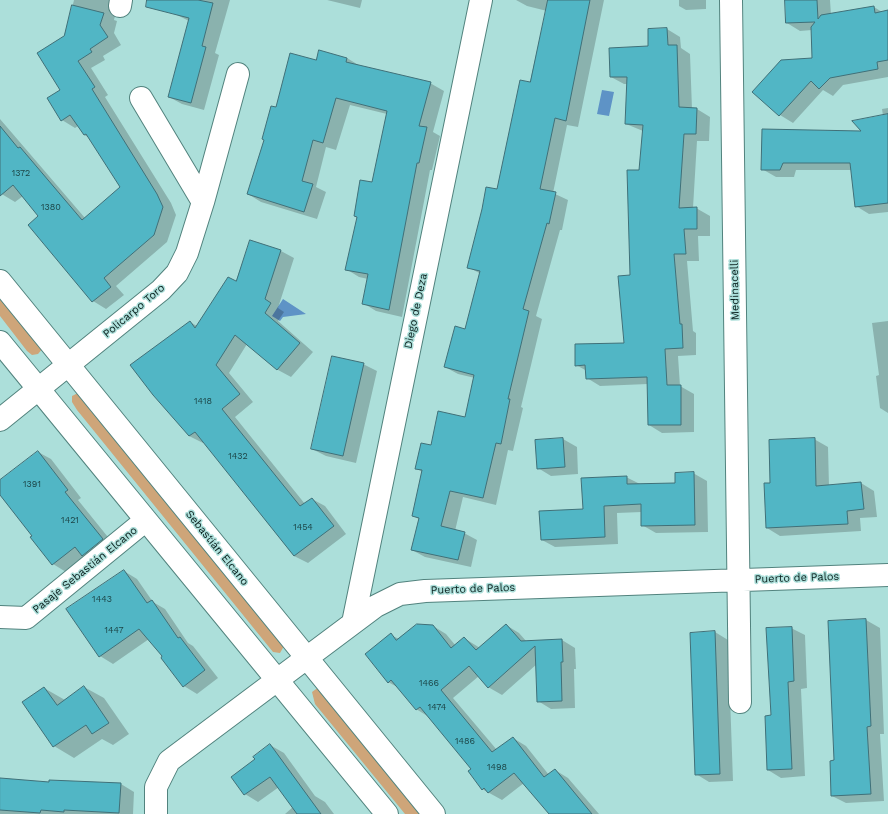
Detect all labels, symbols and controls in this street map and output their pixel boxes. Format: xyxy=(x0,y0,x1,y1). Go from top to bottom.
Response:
house number: 1372 xyxy=(12,168,30,178)
house number: 1380 xyxy=(41,202,61,212)
street label: Medinacelli xyxy=(728,260,742,320)
street label: Diego de Deza xyxy=(402,272,430,350)
street label: Policarpo Toro xyxy=(100,281,168,341)
house number: 1418 xyxy=(194,396,212,406)
house number: 1432 xyxy=(228,451,248,461)
house number: 1391 xyxy=(23,479,41,489)
street label: Sebastián Elcano xyxy=(183,508,251,588)
house number: 1421 xyxy=(61,515,79,525)
house number: 1454 xyxy=(293,522,313,532)
street label: Pasaje Sebastián Elcano xyxy=(30,524,140,616)
street label: Puerto de Palos xyxy=(754,570,840,586)
street label: Puerto de Palos xyxy=(430,581,516,597)
house number: 1443 xyxy=(92,594,112,604)
house number: 1447 xyxy=(104,625,124,635)
house number: 1466 xyxy=(419,678,439,688)
house number: 1474 xyxy=(428,702,446,712)
house number: 1486 xyxy=(455,736,475,746)
house number: 1498 xyxy=(487,762,507,772)

